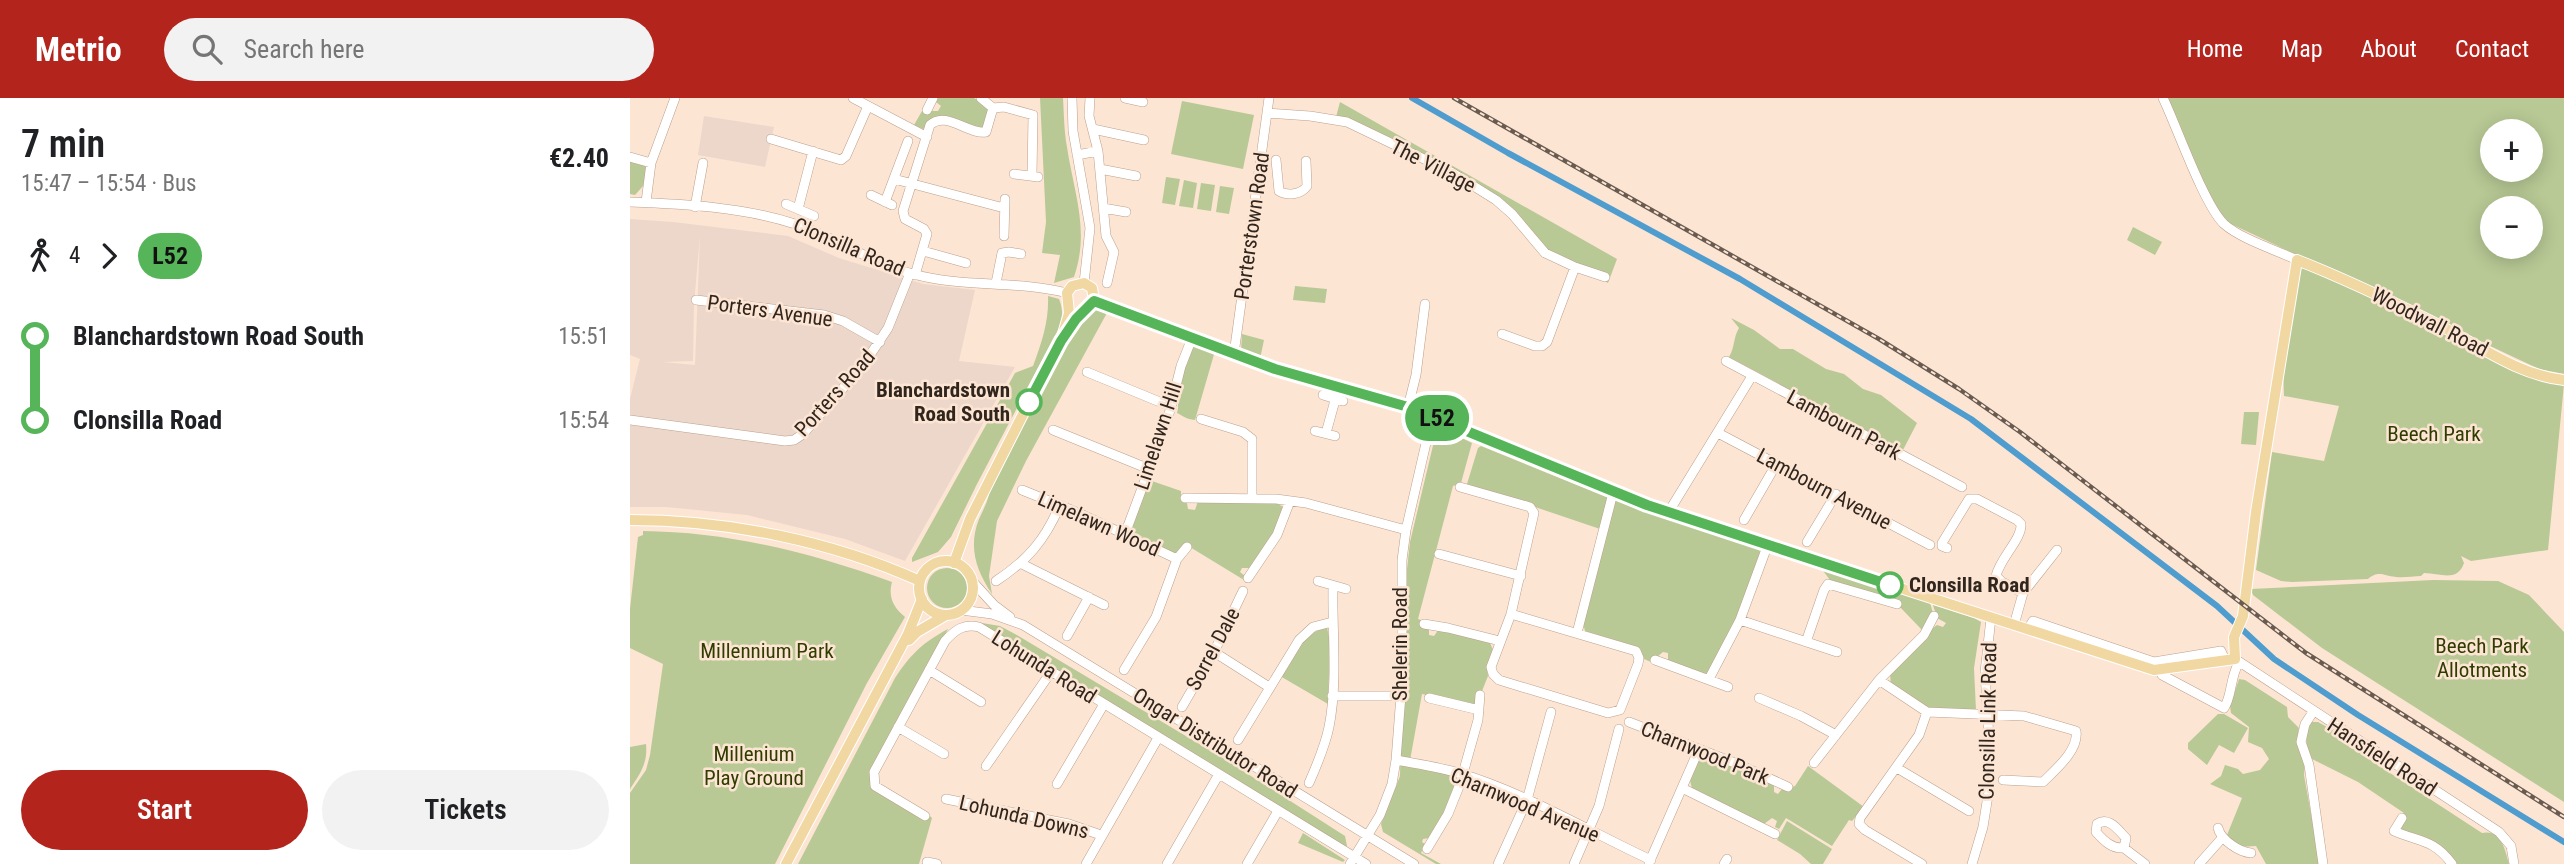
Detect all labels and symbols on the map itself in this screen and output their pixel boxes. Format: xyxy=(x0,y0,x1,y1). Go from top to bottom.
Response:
street label: The Village xyxy=(1386,134,1480,198)
street label: Porterstown Road xyxy=(1230,151,1274,301)
street label: Clonsilla Road xyxy=(790,213,908,281)
street label: Woodwall Road xyxy=(2368,282,2492,362)
street label: Porters Avenue xyxy=(706,290,834,332)
street label: Porters Road xyxy=(790,345,880,441)
place label: Blanchardstown Road South xyxy=(876,378,1010,426)
street label: Limelawn Hill xyxy=(1129,379,1187,493)
street label: Lambourn Park xyxy=(1783,385,1906,465)
marker: Blanchardstown Road South xyxy=(1016,389,1042,415)
line badge: L52 xyxy=(1397,395,1477,441)
park label: Beech Park xyxy=(2387,422,2481,446)
street label: Lambourn Avenue xyxy=(1753,443,1895,535)
street label: Limelawn Wood xyxy=(1034,486,1164,562)
marker: Clonsilla Road xyxy=(1877,572,1903,598)
place label: Clonsilla Road xyxy=(1909,573,2030,597)
street label: Shelerin Road xyxy=(1388,587,1412,701)
street label: Sorrel Dale xyxy=(1181,603,1245,694)
street label: Lohunda Road xyxy=(987,625,1101,709)
park label: Beech Park Allotments xyxy=(2435,634,2529,682)
park label: Millennium Park xyxy=(700,639,834,663)
street label: Clonsilla Link Road xyxy=(1975,642,2001,800)
street label: Ongar Distributor Road xyxy=(1129,683,1301,803)
street label: Hansfield Road xyxy=(2323,713,2441,801)
street label: Charnwood Park xyxy=(1637,716,1773,790)
park label: Millenium Play Ground xyxy=(704,742,804,790)
street label: Charnwood Avenue xyxy=(1447,763,1603,847)
street label: Lohunda Downs xyxy=(957,790,1091,844)

